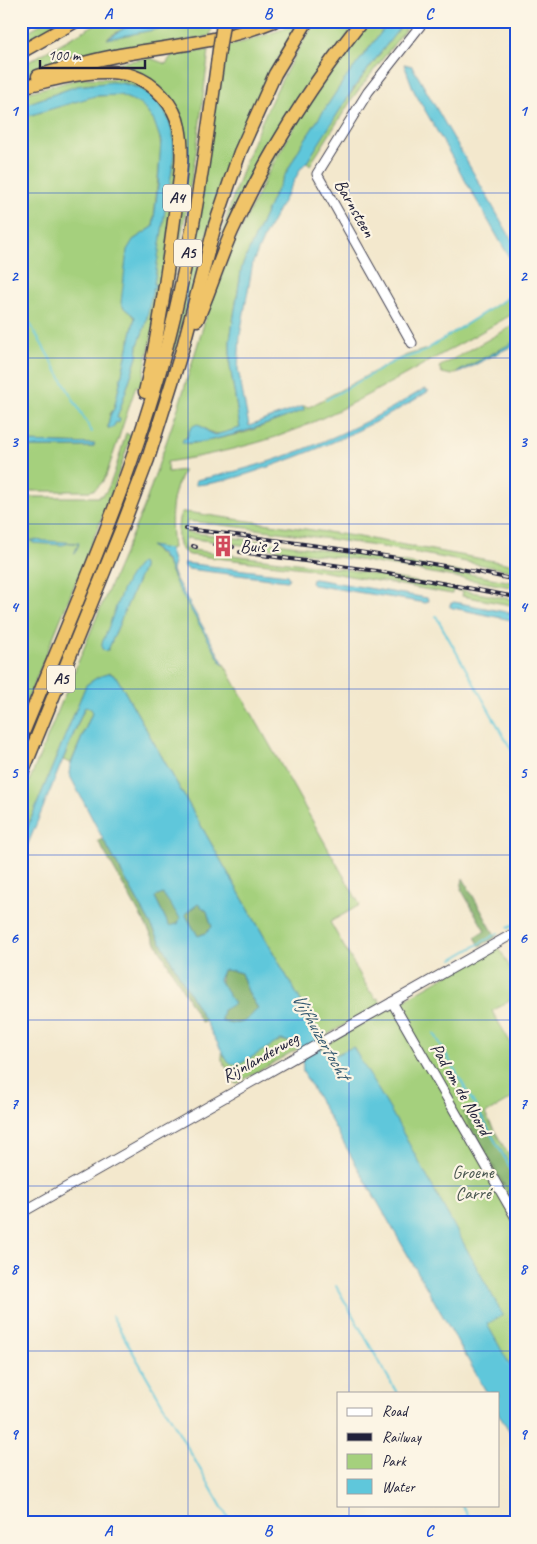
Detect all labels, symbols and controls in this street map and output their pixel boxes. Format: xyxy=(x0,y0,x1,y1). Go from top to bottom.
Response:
text: A xyxy=(104,4,114,24)
text: B xyxy=(264,4,274,24)
text: C xyxy=(425,4,435,24)
scale bar xyxy=(40,38,145,70)
text: 100 m xyxy=(48,46,82,65)
text: 1 xyxy=(10,101,19,121)
text: 1 xyxy=(519,101,528,121)
street label: Barnsteen xyxy=(330,175,381,242)
road number: A4 xyxy=(163,184,191,212)
road number: A5 xyxy=(174,240,202,266)
text: 2 xyxy=(10,266,19,286)
text: 2 xyxy=(519,266,528,286)
text: 3 xyxy=(10,432,19,452)
text: 3 xyxy=(519,432,528,452)
building icon: Buis 2 xyxy=(210,533,236,559)
place label: Buis 2 xyxy=(240,535,280,557)
text: 4 xyxy=(10,597,19,617)
text: 4 xyxy=(519,597,528,617)
road number: A5 xyxy=(47,666,75,692)
text: 5 xyxy=(11,763,20,783)
text: 5 xyxy=(520,763,529,783)
text: 6 xyxy=(10,928,19,948)
text: 6 xyxy=(519,928,528,948)
water label: Vijfhuizertocht xyxy=(287,989,358,1087)
street label: Rijnlanderweg xyxy=(218,1026,304,1087)
street label: Pad om de Noord xyxy=(426,1039,498,1142)
text: 7 xyxy=(10,1094,19,1114)
text: 7 xyxy=(519,1094,528,1114)
park label: Groene Carré xyxy=(452,1161,495,1204)
text: 8 xyxy=(10,1259,19,1279)
text: 8 xyxy=(519,1259,528,1279)
legend xyxy=(337,1392,500,1506)
text: Road xyxy=(382,1402,409,1421)
text: 9 xyxy=(10,1424,19,1444)
text: 9 xyxy=(519,1424,528,1444)
text: Railway xyxy=(382,1428,423,1447)
text: Park xyxy=(382,1452,407,1471)
text: Water xyxy=(382,1478,416,1497)
text: A xyxy=(104,1521,114,1541)
text: B xyxy=(264,1521,274,1541)
text: C xyxy=(425,1521,435,1541)

